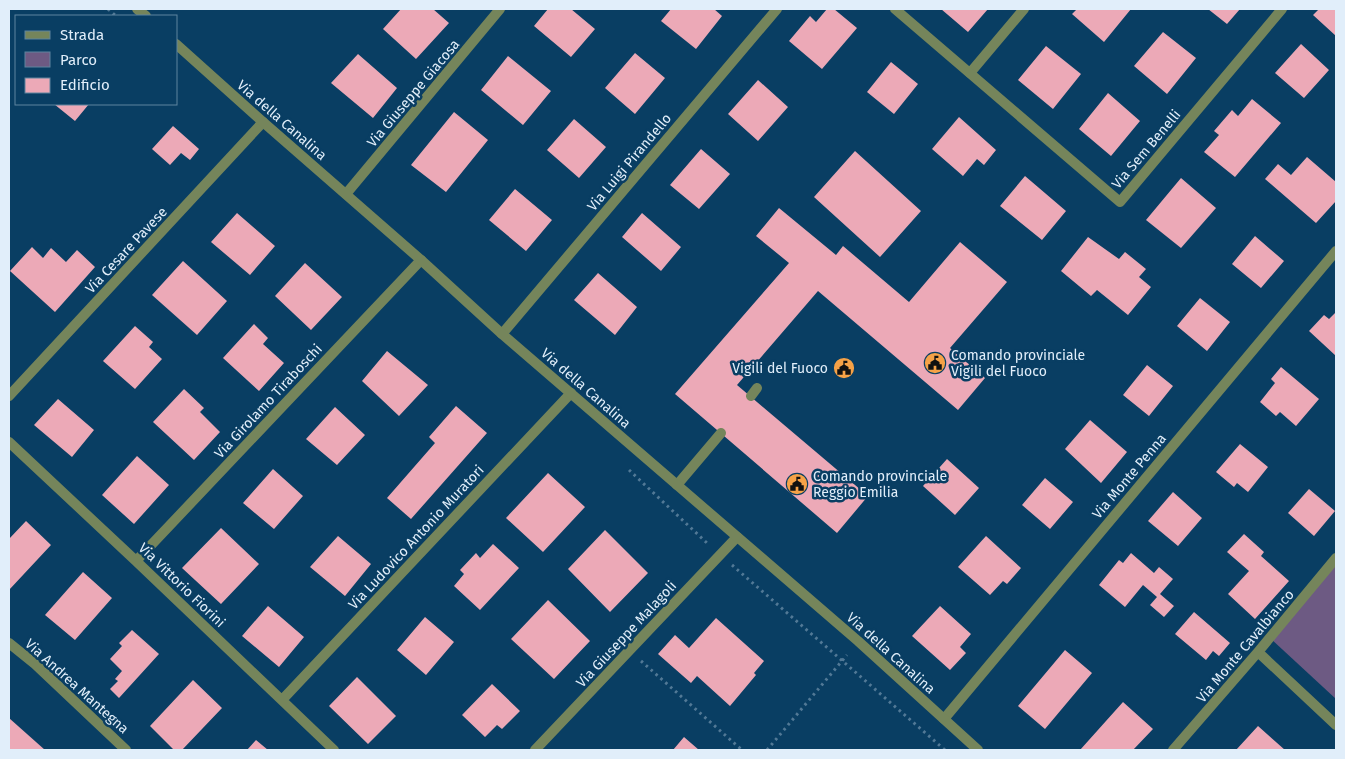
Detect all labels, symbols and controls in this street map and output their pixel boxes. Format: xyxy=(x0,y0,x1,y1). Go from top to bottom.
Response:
legend xyxy=(15,15,178,105)
text: Strada xyxy=(60,26,104,44)
street label: Via Giuseppe Giacosa xyxy=(363,36,463,151)
text: Parco xyxy=(60,51,97,69)
text: Edificio xyxy=(60,76,110,94)
street label: Via della Canalina xyxy=(233,77,330,164)
street label: Via Sem Benelli xyxy=(1108,106,1184,192)
street label: Via Luigi Pirandello xyxy=(584,110,675,215)
street label: Via Cesare Pavese xyxy=(82,204,171,297)
street label: Via Girolamo Tiraboschi xyxy=(211,341,326,462)
street label: Via della Canalina xyxy=(537,345,634,432)
place label: Comando provinciale Vigili del Fuoco xyxy=(951,347,1085,380)
public building icon: Comando provinciale Vigili del Fuoco xyxy=(923,351,947,375)
public building icon: Vigili del Fuoco xyxy=(832,356,856,380)
place label: Vigili del Fuoco xyxy=(732,360,828,377)
street label: Via Monte Penna xyxy=(1089,430,1170,522)
street label: Via Ludovico Antonio Muratori xyxy=(345,462,488,613)
place label: Comando provinciale Reggio Emilia xyxy=(813,468,947,501)
public building icon: Comando provinciale Reggio Emilia xyxy=(785,472,809,496)
street label: Via Vittorio Fiorini xyxy=(135,540,229,631)
street label: Via Giuseppe Malagoli xyxy=(573,578,680,691)
street label: Via Monte Cavalbianco xyxy=(1193,586,1298,706)
street label: Via della Canalina xyxy=(843,609,938,698)
street label: Via Andrea Mantegna xyxy=(21,635,132,737)

